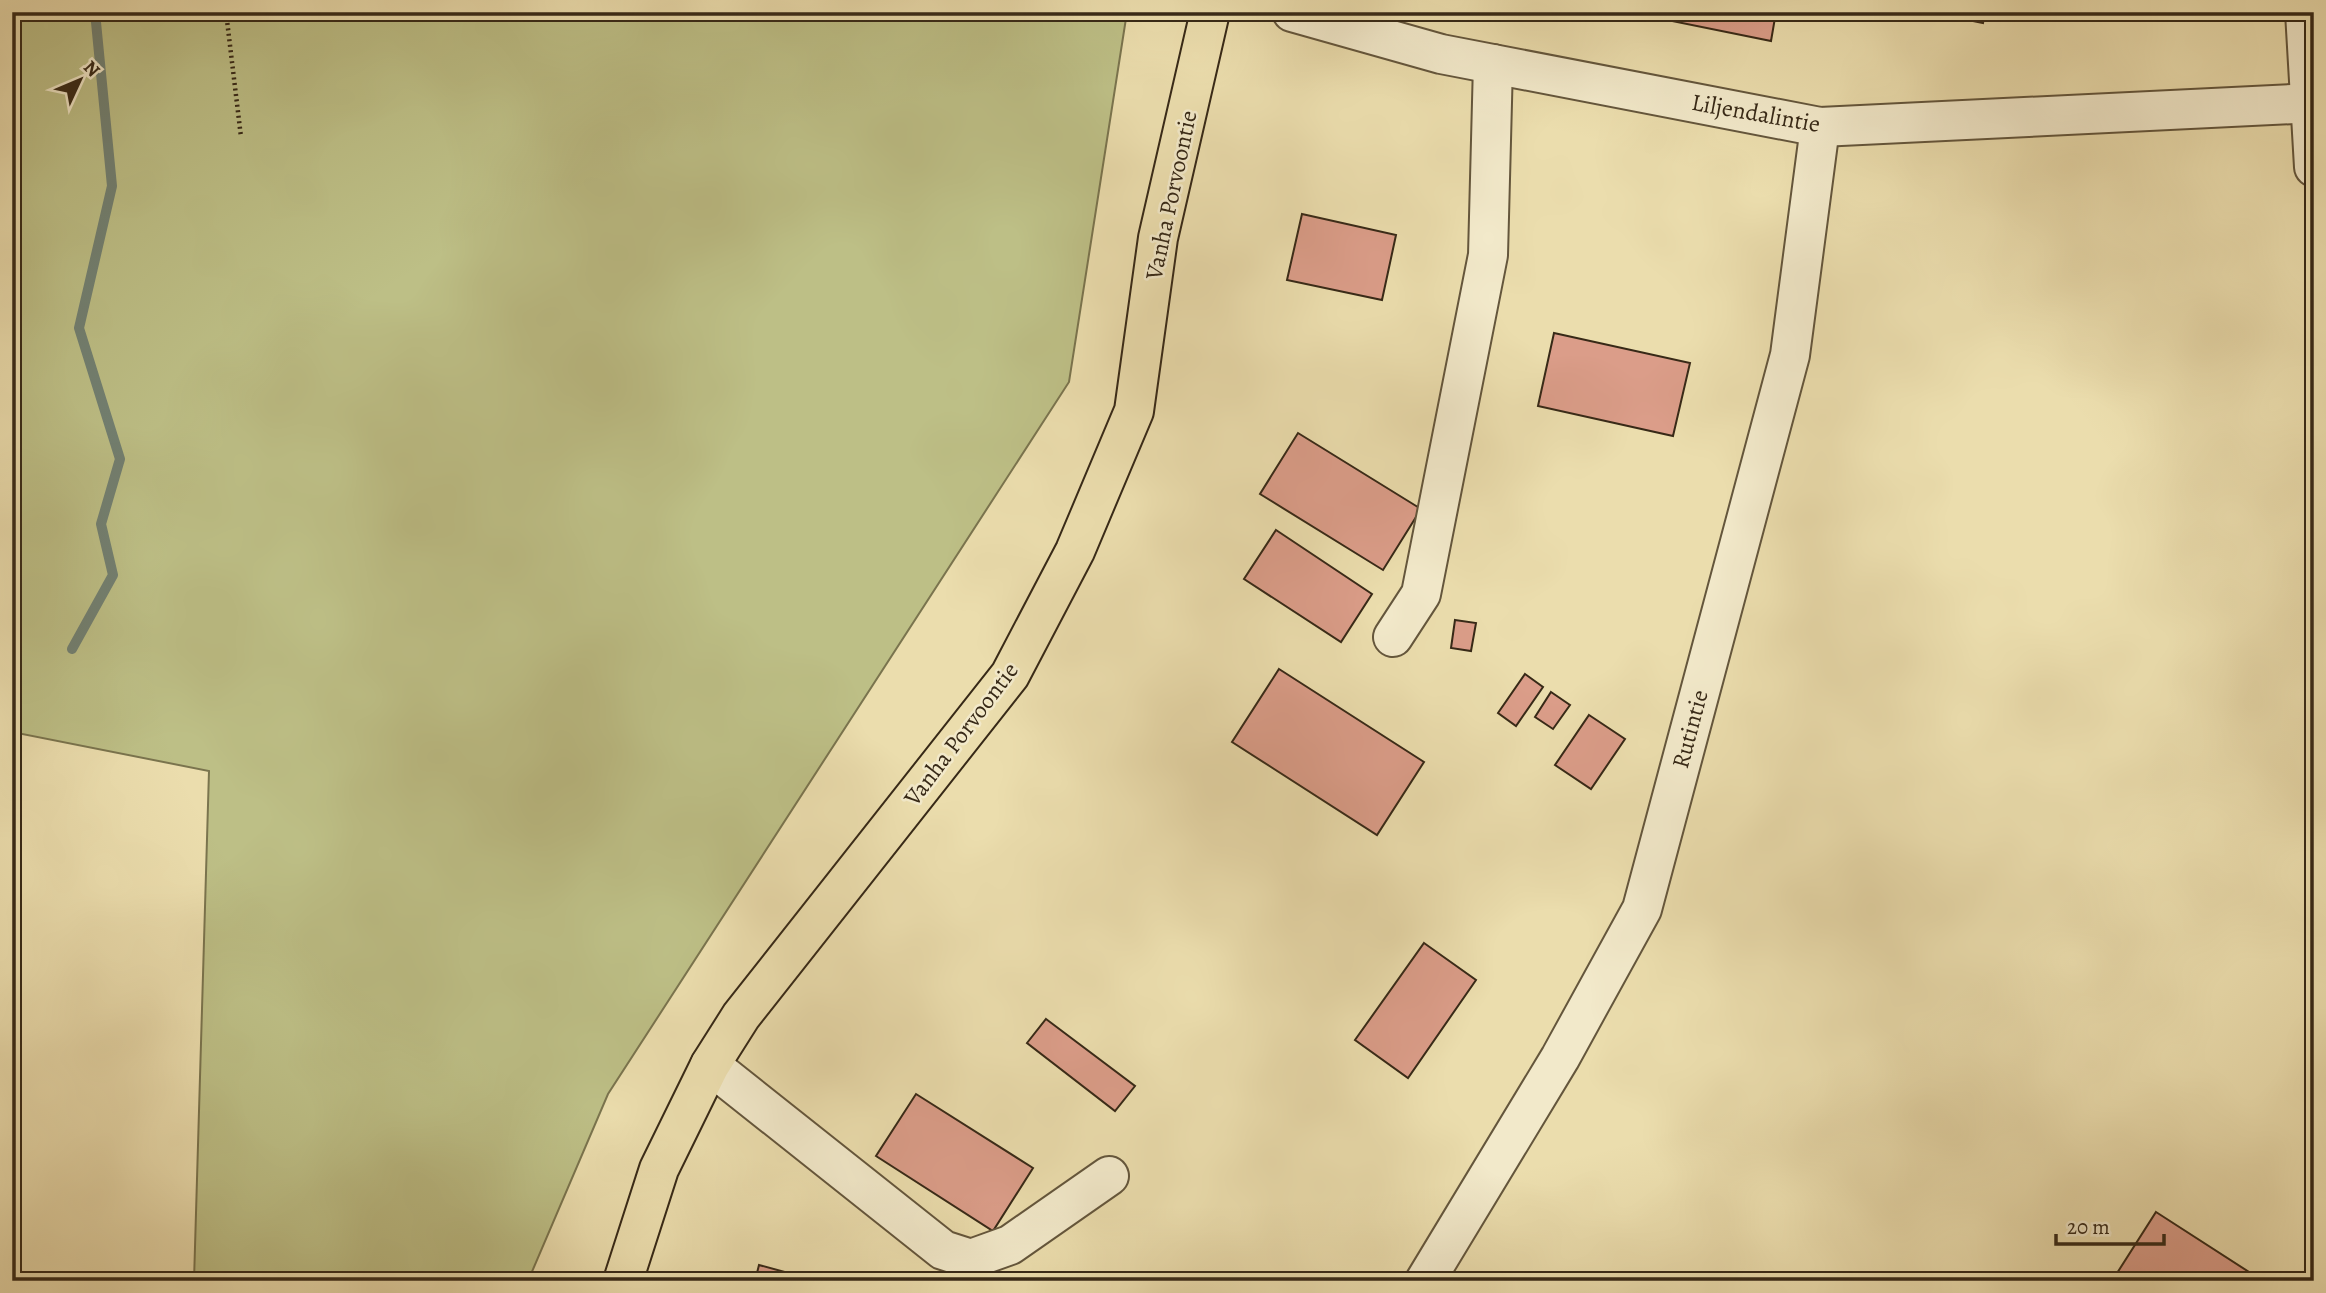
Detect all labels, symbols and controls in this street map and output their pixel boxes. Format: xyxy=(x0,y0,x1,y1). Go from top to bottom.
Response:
north arrow xyxy=(46,46,116,116)
text: N xyxy=(77,55,106,83)
street label: Liljendalintie xyxy=(1689,86,1823,140)
street label: Vanha Porvoontie xyxy=(1137,107,1205,284)
street label: Vanha Porvoontie xyxy=(896,656,1026,813)
street label: Rutintie xyxy=(1664,686,1716,772)
scale bar xyxy=(2056,1202,2165,1246)
text: 20 m xyxy=(2067,1213,2110,1241)

